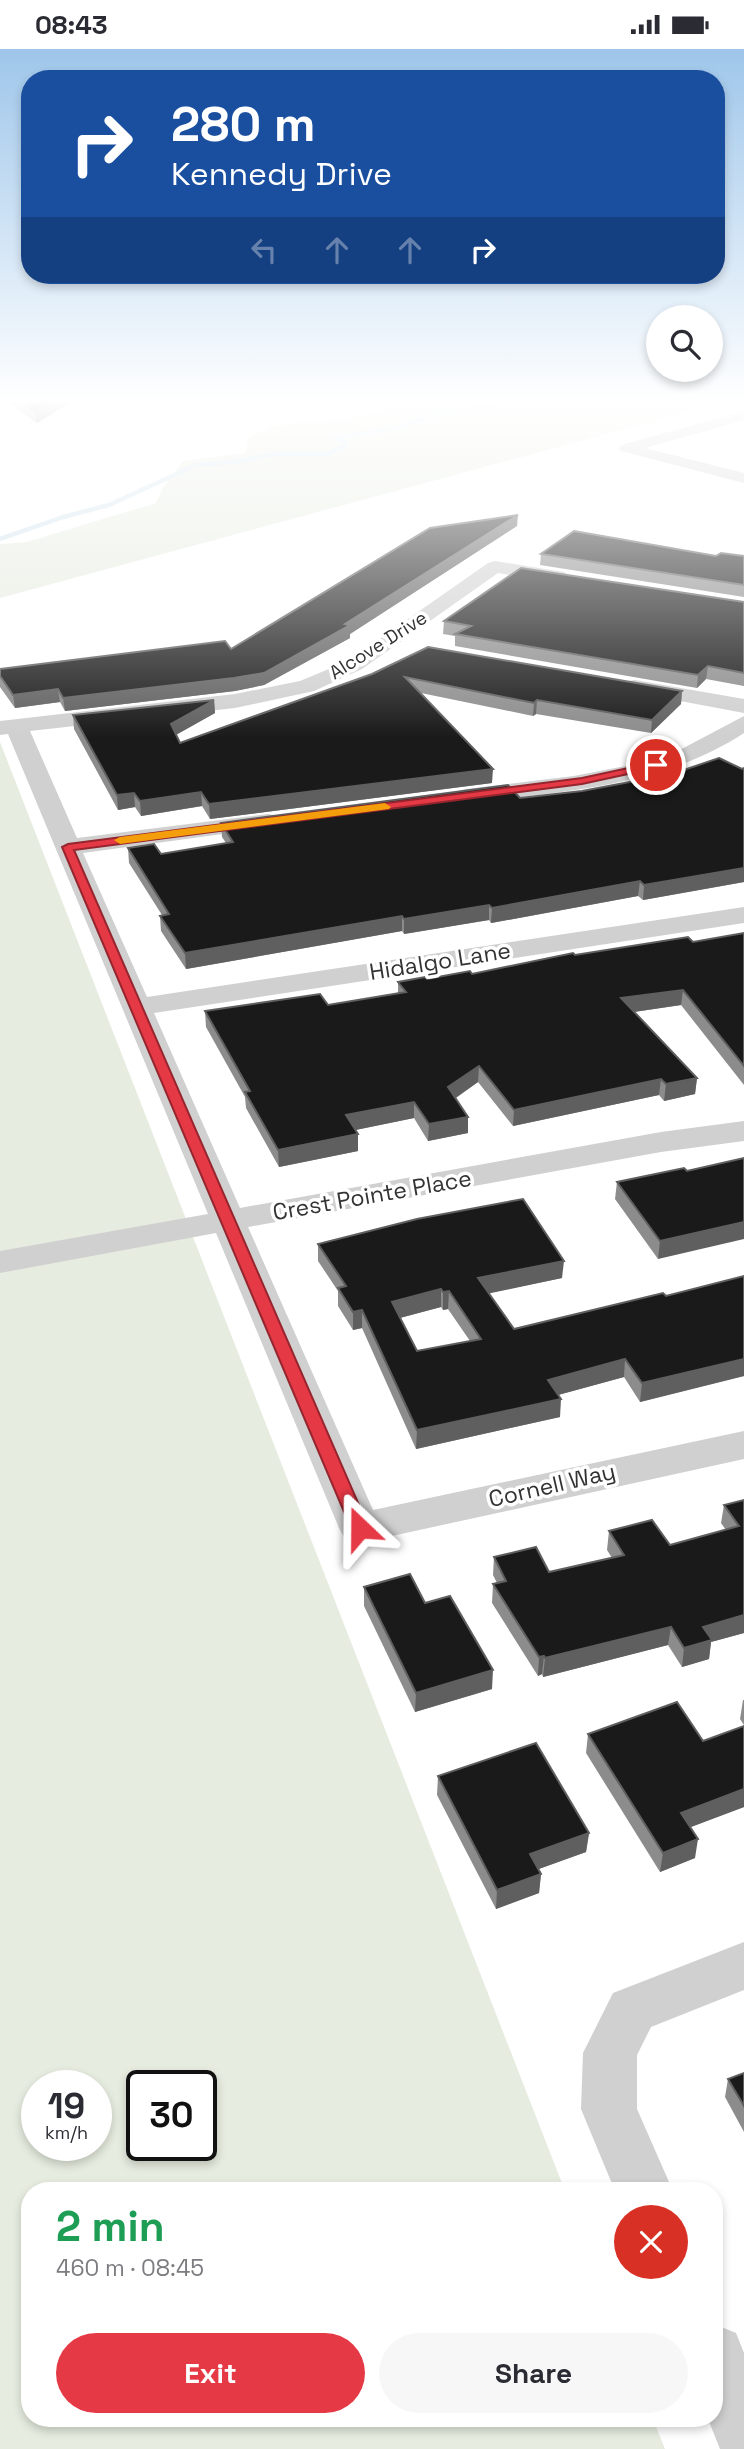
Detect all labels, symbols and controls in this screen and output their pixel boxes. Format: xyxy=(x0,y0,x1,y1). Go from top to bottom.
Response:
text: 08:43 xyxy=(35,8,108,42)
text: 280 m xyxy=(171,93,316,155)
icon: right xyxy=(56,98,147,189)
text: Kennedy Drive xyxy=(171,154,392,194)
icon: left xyxy=(245,231,283,269)
icon: ahead xyxy=(318,231,356,269)
icon: ahead xyxy=(391,231,429,269)
icon: right xyxy=(464,231,502,269)
map controls xyxy=(646,305,723,382)
button: search xyxy=(646,305,723,382)
street label: Alcove Drive xyxy=(324,605,432,685)
pin xyxy=(626,735,686,795)
icon: arrive xyxy=(637,746,675,784)
street label: Hidalgo Lane xyxy=(367,935,513,987)
street label: Crest Pointe Place xyxy=(270,1163,474,1227)
street label: Cornell Way xyxy=(486,1456,618,1514)
position arrow xyxy=(323,1491,397,1565)
speed limit sign: 30 xyxy=(126,2070,217,2161)
text: 19 xyxy=(48,2084,85,2128)
text: km/h xyxy=(45,2121,88,2144)
text: 2 min xyxy=(56,2200,165,2253)
button: close xyxy=(614,2205,688,2279)
text: 460 m · 08:45 xyxy=(56,2253,204,2283)
button: Exit xyxy=(56,2333,365,2413)
button: Share xyxy=(379,2333,688,2413)

